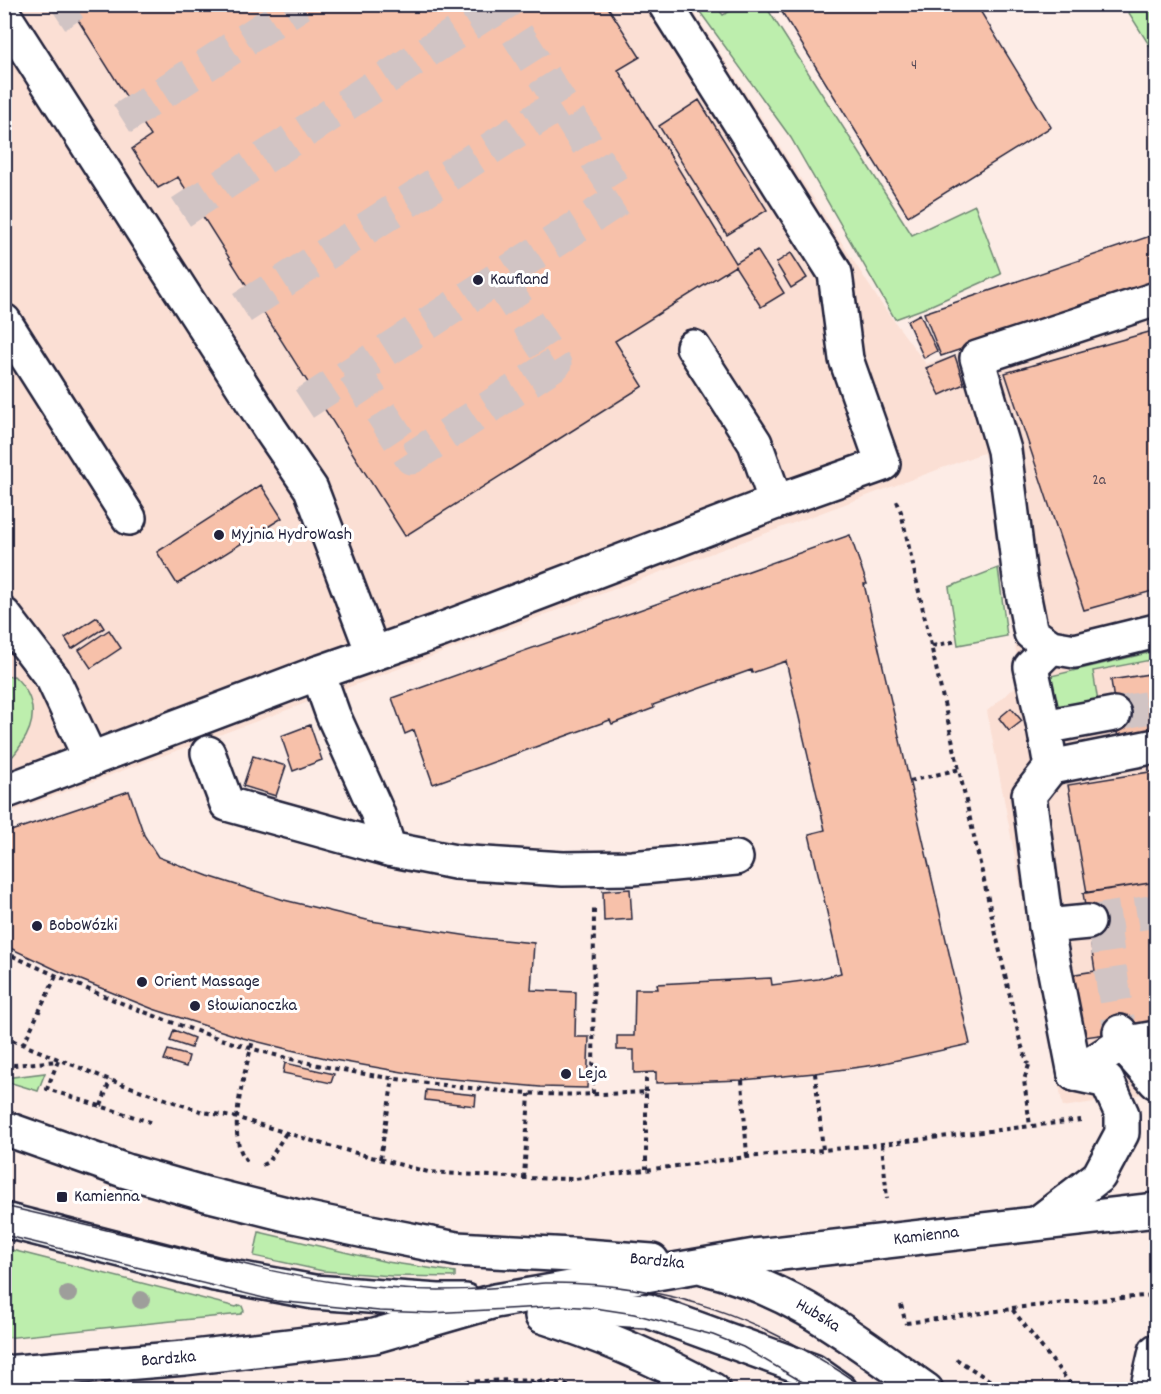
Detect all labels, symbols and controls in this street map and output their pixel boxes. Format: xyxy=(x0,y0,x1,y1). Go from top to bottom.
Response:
house number: 4 xyxy=(911,55,917,77)
place label: Kaufland xyxy=(490,268,549,293)
marker: Kaufland xyxy=(471,273,485,287)
house number: 2a xyxy=(1092,470,1107,492)
place label: Myjnia HydroWash xyxy=(231,523,352,548)
marker: Myjnia HydroWash xyxy=(212,528,226,542)
place label: BoboWózki xyxy=(49,914,117,939)
marker: BoboWózki xyxy=(30,919,44,933)
place label: Orient Massage xyxy=(154,970,260,995)
marker: Orient Massage xyxy=(135,975,149,989)
place label: Słowianoczka xyxy=(207,994,298,1019)
marker: Słowianoczka xyxy=(188,999,202,1013)
place label: Leja xyxy=(578,1062,607,1087)
marker: Leja xyxy=(559,1067,573,1081)
place label: Kamienna xyxy=(74,1185,140,1210)
marker: Kamienna xyxy=(55,1190,69,1204)
street label: Kamienna xyxy=(892,1220,961,1253)
street label: Bardzka xyxy=(629,1247,686,1277)
street label: Hubska xyxy=(791,1293,845,1339)
street label: Bardzka xyxy=(140,1344,198,1374)

